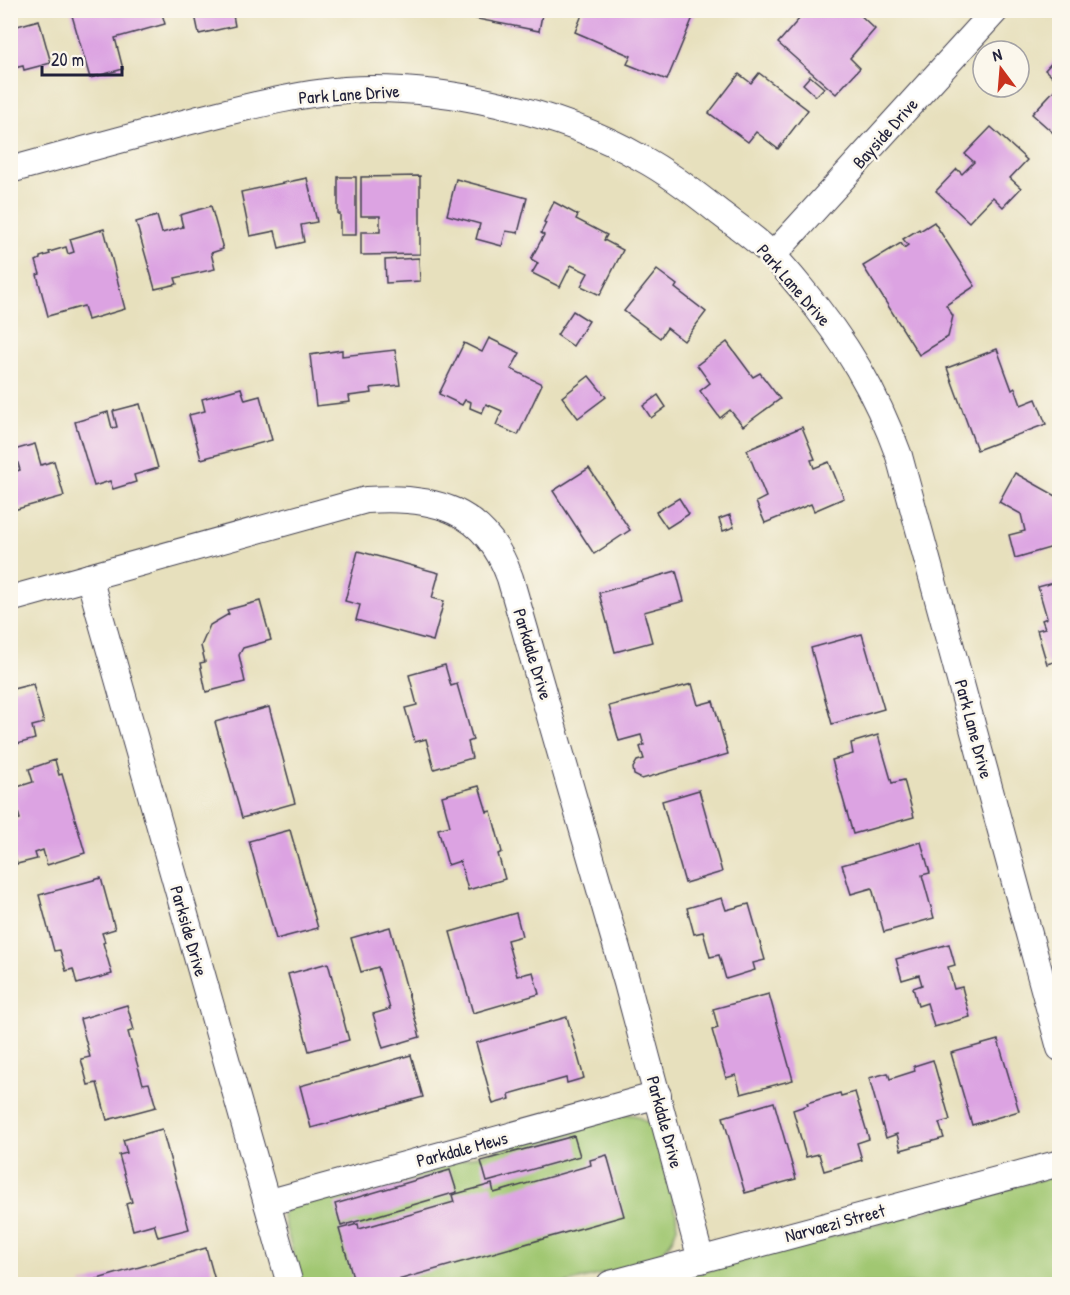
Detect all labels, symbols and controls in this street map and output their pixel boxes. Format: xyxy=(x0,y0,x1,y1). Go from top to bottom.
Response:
scale bar xyxy=(42,39,122,77)
north arrow xyxy=(971,39,1031,99)
text: N xyxy=(990,43,1004,66)
text: 20 m xyxy=(51,47,84,72)
street label: Park Lane Drive xyxy=(298,78,400,110)
street label: Bayside Drive xyxy=(847,92,923,174)
street label: Park Lane Drive xyxy=(751,239,837,331)
street label: Parkdale Drive xyxy=(507,605,559,703)
street label: Park Lane Drive xyxy=(949,677,999,781)
street label: Parkside Drive xyxy=(164,883,214,979)
street label: Parkdale Drive xyxy=(641,1073,689,1171)
street label: Parkdale Mews xyxy=(414,1125,510,1173)
street label: Narvaezi Street xyxy=(782,1197,889,1248)

